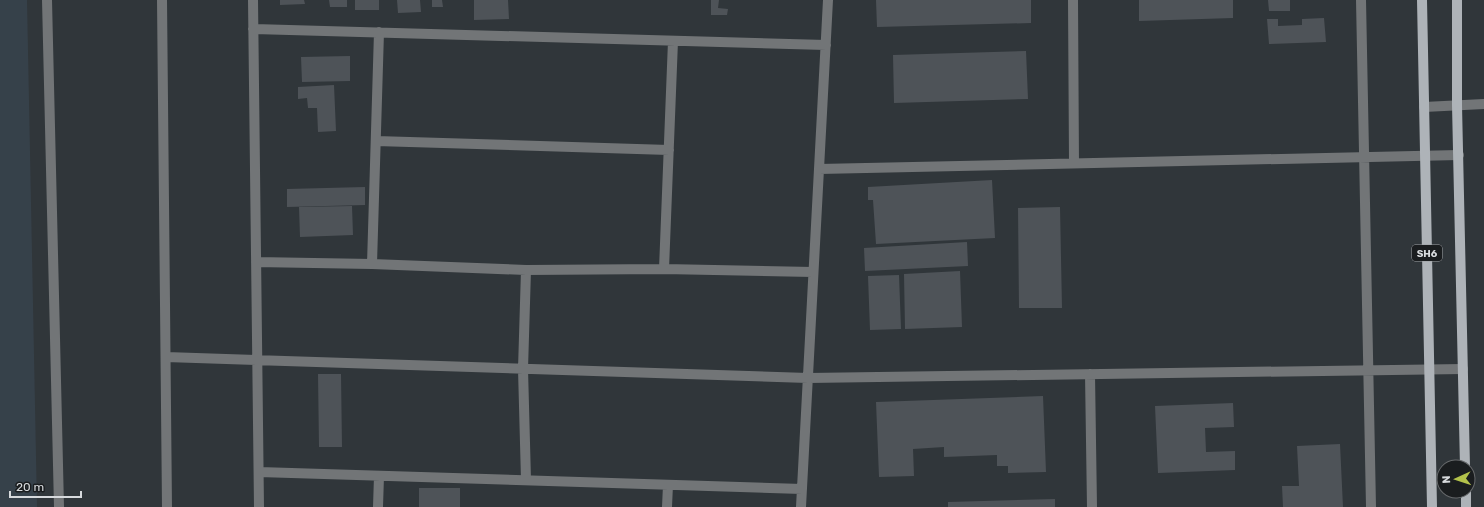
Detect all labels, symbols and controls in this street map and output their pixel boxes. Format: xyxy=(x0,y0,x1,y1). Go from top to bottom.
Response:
road number: SH6 xyxy=(1412,245,1442,261)
north arrow xyxy=(1436,459,1476,499)
scale bar xyxy=(10,473,81,499)
text: N xyxy=(1440,475,1453,484)
text: 20 m xyxy=(16,480,44,494)

